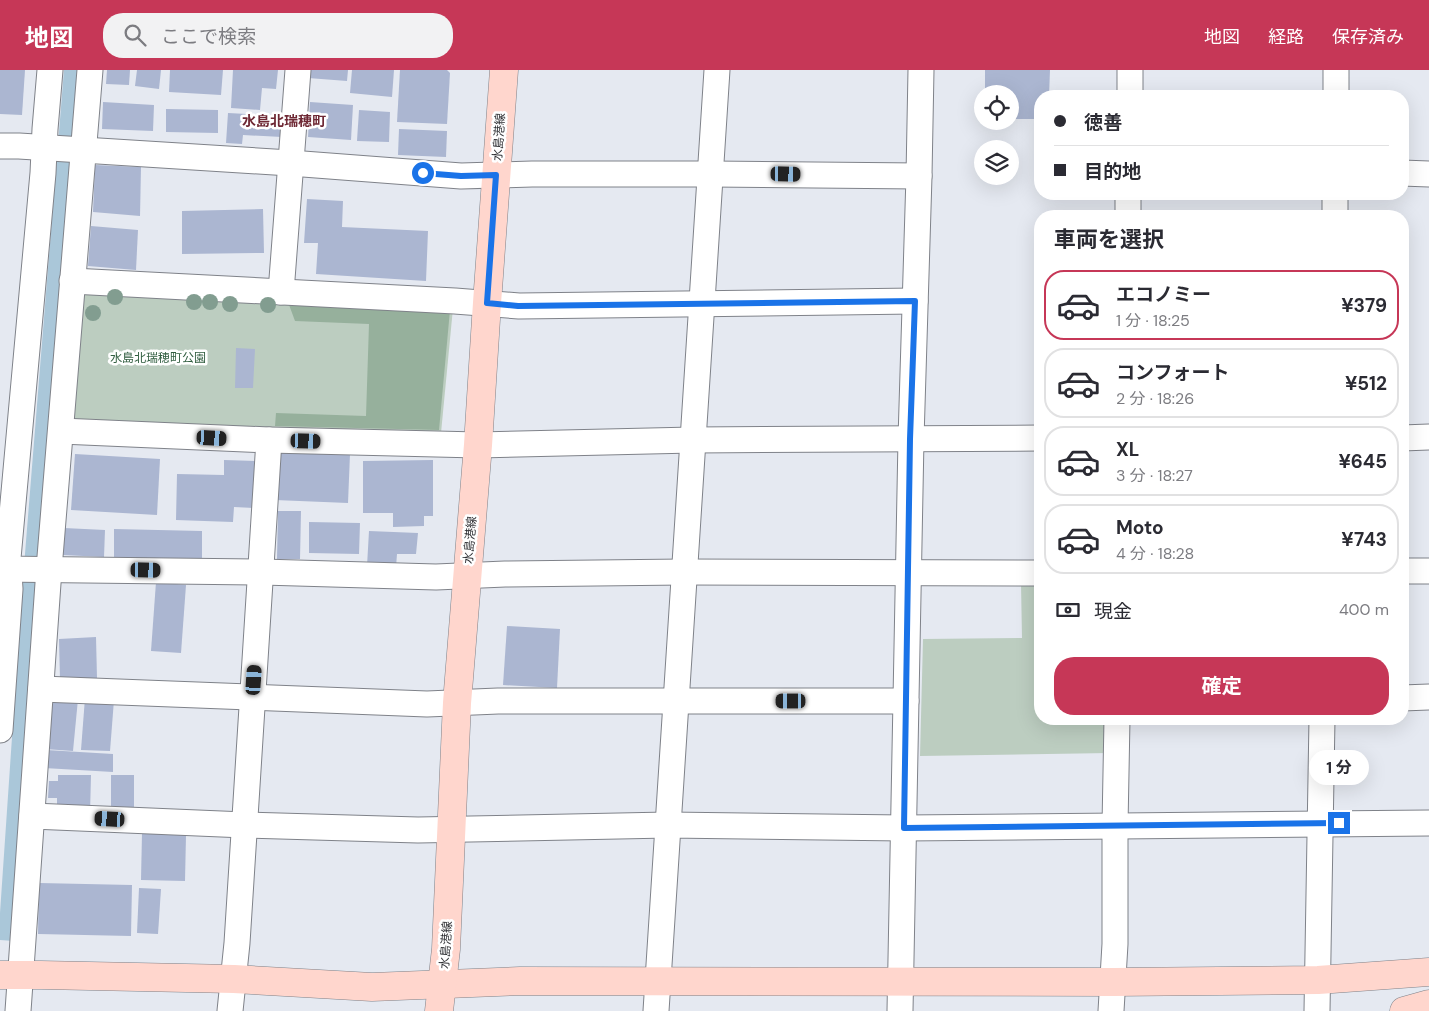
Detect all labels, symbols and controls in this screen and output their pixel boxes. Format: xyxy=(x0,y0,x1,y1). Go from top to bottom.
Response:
search box xyxy=(103,13,453,58)
icon: search xyxy=(121,21,149,49)
text: 地図 xyxy=(25,22,73,53)
text: ここで検索 xyxy=(161,24,256,49)
text: 地図 xyxy=(1204,25,1240,49)
text: 経路 xyxy=(1268,25,1304,49)
text: 保存済み xyxy=(1332,25,1404,49)
map controls xyxy=(974,85,1019,185)
button: locate xyxy=(974,85,1019,130)
text: 徳善 xyxy=(1084,110,1122,135)
district label: 水島北瑞穂町 xyxy=(242,112,326,130)
street label: 水島港線 xyxy=(489,112,509,162)
button: layers xyxy=(974,140,1019,185)
text: 目的地 xyxy=(1084,159,1141,184)
route start xyxy=(412,162,434,184)
car xyxy=(770,166,801,182)
text: 車両を選択 xyxy=(1054,225,1164,254)
text: エコノミー xyxy=(1116,282,1211,307)
icon: car xyxy=(1056,283,1101,328)
text: ¥379 xyxy=(1341,293,1387,318)
text: 1 分 · 18:25 xyxy=(1116,310,1190,331)
park label: 水島北瑞穂町公園 xyxy=(110,350,206,366)
text: コンフォート xyxy=(1116,360,1229,385)
icon: car xyxy=(1056,361,1101,406)
text: ¥512 xyxy=(1345,371,1387,396)
text: 2 分 · 18:26 xyxy=(1116,388,1194,409)
car xyxy=(196,430,227,446)
car xyxy=(290,433,321,449)
text: XL xyxy=(1116,437,1139,462)
icon: car xyxy=(1056,439,1101,484)
text: ¥645 xyxy=(1338,449,1387,474)
text: 3 分 · 18:27 xyxy=(1116,465,1193,486)
street label: 水島港線 xyxy=(460,515,480,565)
text: Moto xyxy=(1116,515,1164,540)
icon: car xyxy=(1056,517,1101,562)
text: ¥743 xyxy=(1341,527,1387,552)
text: 4 分 · 18:28 xyxy=(1116,543,1194,564)
car xyxy=(130,562,161,578)
icon: cash xyxy=(1054,596,1082,624)
text: 現金 xyxy=(1094,599,1132,624)
text: 400 m xyxy=(1339,599,1389,620)
button: 確定 xyxy=(1054,657,1389,715)
car xyxy=(245,665,262,695)
car xyxy=(776,694,806,709)
callout: 1 分 xyxy=(1309,750,1369,786)
text: 1 分 xyxy=(1326,757,1352,778)
car xyxy=(94,811,125,827)
route end xyxy=(1328,812,1350,834)
street label: 水島港線 xyxy=(436,920,456,970)

